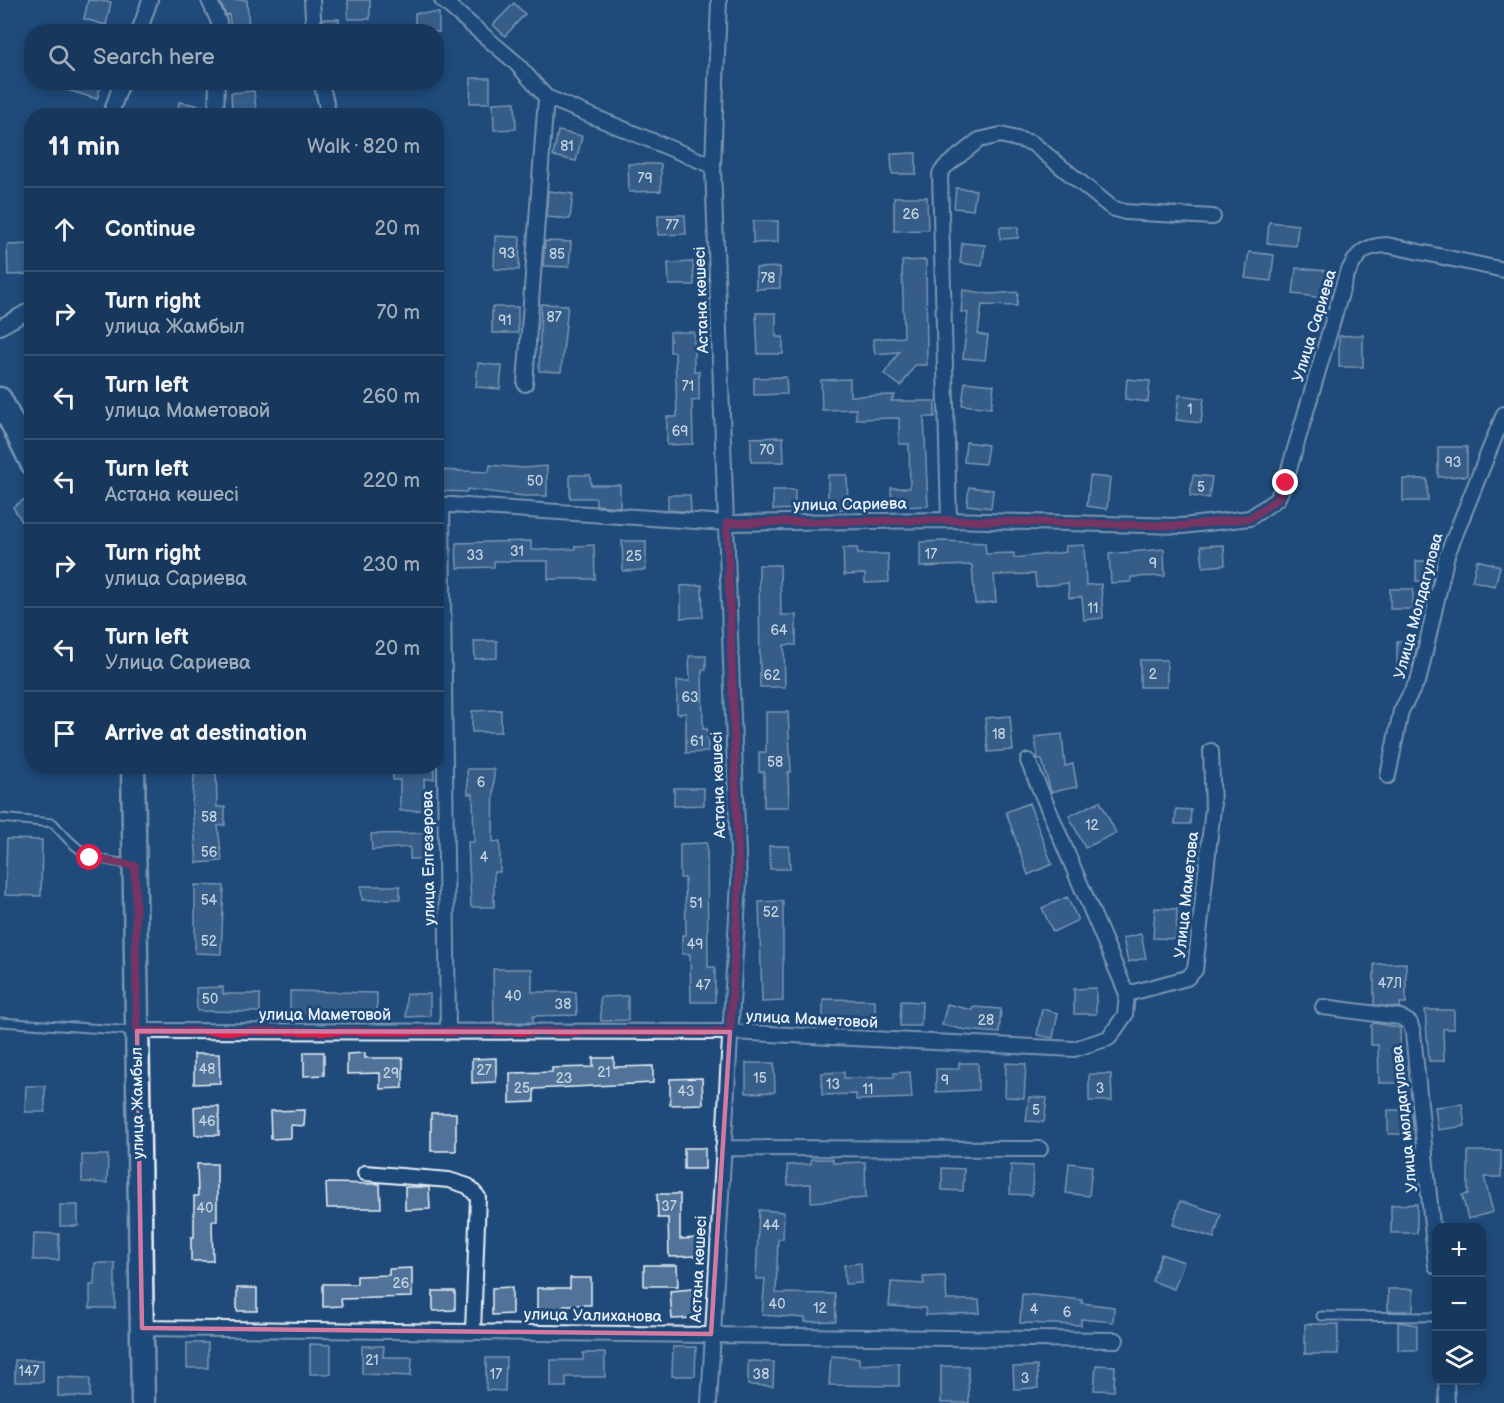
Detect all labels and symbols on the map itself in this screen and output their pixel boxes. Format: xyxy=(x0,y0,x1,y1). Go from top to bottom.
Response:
house number: 81 xyxy=(560,138,574,155)
house number: 79 xyxy=(638,170,652,187)
house number: 26 xyxy=(903,206,920,223)
house number: 77 xyxy=(665,217,679,234)
house number: 93 xyxy=(499,245,515,262)
house number: 85 xyxy=(549,246,565,263)
street label: Астана көшесі xyxy=(691,246,713,355)
street label: Улица Сариева xyxy=(1289,267,1341,385)
house number: 78 xyxy=(760,270,776,287)
house number: 87 xyxy=(546,309,562,326)
house number: 91 xyxy=(498,312,512,329)
house number: 71 xyxy=(682,378,694,395)
house number: 1 xyxy=(1187,401,1193,418)
house number: 69 xyxy=(672,423,688,440)
house number: 70 xyxy=(759,442,775,459)
house number: 93 xyxy=(1445,454,1461,471)
route end xyxy=(1272,469,1298,495)
house number: 50 xyxy=(527,473,543,490)
house number: 5 xyxy=(1197,479,1205,496)
street label: улица Сариева xyxy=(793,495,907,515)
street label: Улица Молдагулова xyxy=(1390,530,1448,681)
house number: 31 xyxy=(510,543,524,560)
house number: 17 xyxy=(925,546,937,563)
house number: 33 xyxy=(466,547,484,564)
house number: 25 xyxy=(626,548,642,565)
house number: 9 xyxy=(1149,555,1157,572)
house number: 11 xyxy=(1088,600,1098,617)
house number: 64 xyxy=(770,622,788,639)
house number: 2 xyxy=(1149,666,1158,683)
house number: 62 xyxy=(764,667,781,684)
house number: 63 xyxy=(681,689,699,706)
house number: 18 xyxy=(992,726,1006,743)
street label: Астана көшесі xyxy=(708,731,730,840)
house number: 61 xyxy=(690,733,704,750)
house number: 58 xyxy=(767,754,783,771)
house number: 6 xyxy=(477,774,486,791)
street label: улица Елгезерова xyxy=(418,790,440,926)
house number: 58 xyxy=(201,809,217,826)
house number: 12 xyxy=(1085,817,1100,834)
street label: Улица Маметова xyxy=(1171,830,1203,959)
route start xyxy=(76,844,102,870)
house number: 56 xyxy=(201,844,218,861)
house number: 4 xyxy=(480,849,489,866)
house number: 54 xyxy=(201,892,218,909)
house number: 51 xyxy=(689,895,703,912)
house number: 52 xyxy=(763,904,780,921)
house number: 52 xyxy=(201,933,218,950)
house number: 49 xyxy=(687,936,703,953)
house number: 47Л xyxy=(1378,975,1402,992)
house number: 47 xyxy=(695,977,711,994)
house number: 40 xyxy=(505,988,521,1005)
house number: 50 xyxy=(202,991,218,1008)
house number: 38 xyxy=(555,996,571,1013)
street label: улица Маметовой xyxy=(259,1006,391,1025)
street label: улица Маметовой xyxy=(745,1007,879,1033)
house number: 28 xyxy=(978,1012,994,1029)
street label: Улица молдагулова xyxy=(1388,1044,1422,1193)
street label: улица Жамбыл xyxy=(128,1047,148,1159)
house number: 48 xyxy=(199,1061,215,1078)
house number: 27 xyxy=(476,1062,492,1079)
house number: 21 xyxy=(597,1064,611,1081)
house number: 29 xyxy=(383,1065,399,1082)
house number: 23 xyxy=(556,1070,572,1087)
house number: 15 xyxy=(753,1070,767,1087)
house number: 9 xyxy=(941,1072,949,1089)
house number: 13 xyxy=(826,1076,840,1093)
house number: 25 xyxy=(514,1080,530,1097)
house number: 3 xyxy=(1096,1080,1104,1097)
house number: 11 xyxy=(863,1081,873,1098)
house number: 43 xyxy=(677,1083,695,1100)
house number: 5 xyxy=(1032,1102,1040,1119)
house number: 46 xyxy=(198,1113,216,1130)
house number: 37 xyxy=(661,1198,677,1215)
house number: 40 xyxy=(197,1200,213,1217)
street label: Астана көшесі xyxy=(687,1215,711,1324)
house number: 44 xyxy=(762,1217,780,1234)
house number: 26 xyxy=(393,1275,410,1292)
house number: 40 xyxy=(769,1296,785,1313)
house number: 12 xyxy=(813,1300,828,1317)
house number: 4 xyxy=(1030,1301,1039,1318)
house number: 6 xyxy=(1063,1304,1072,1321)
street label: улица Уалиханова xyxy=(524,1305,663,1327)
house number: 21 xyxy=(365,1352,379,1369)
house number: 147 xyxy=(19,1363,40,1380)
house number: 17 xyxy=(490,1366,502,1383)
house number: 38 xyxy=(753,1366,769,1383)
house number: 3 xyxy=(1021,1370,1029,1387)

